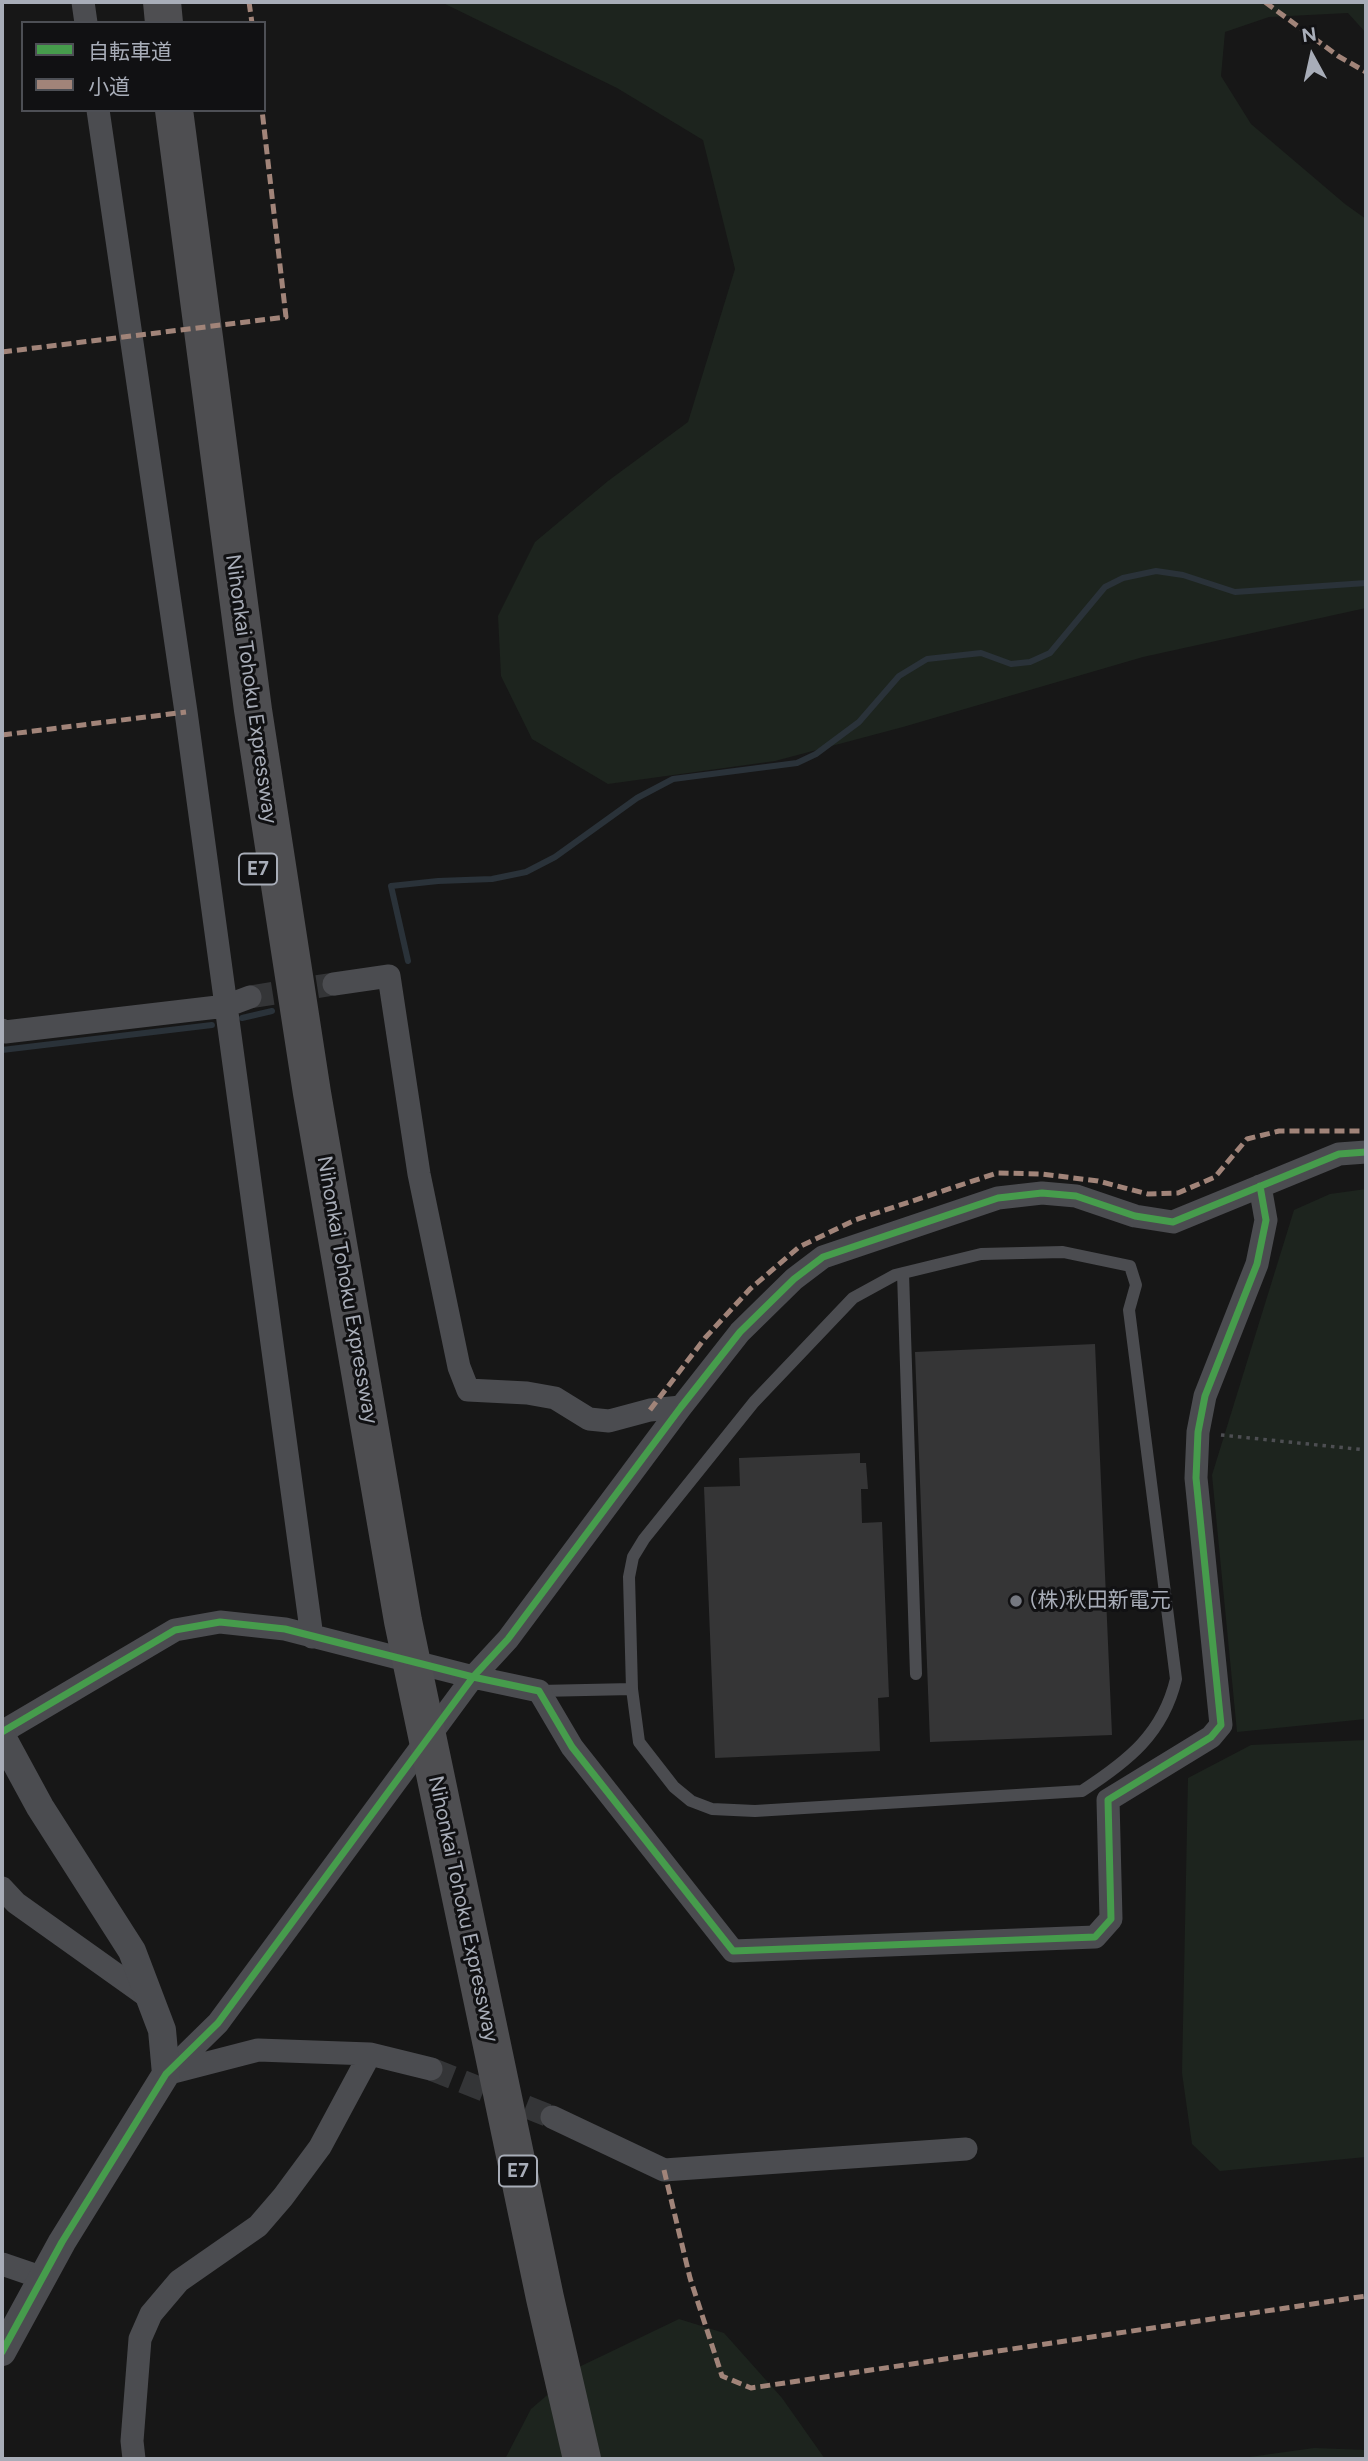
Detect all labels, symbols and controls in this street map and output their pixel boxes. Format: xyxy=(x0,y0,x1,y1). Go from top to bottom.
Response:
legend xyxy=(21,21,266,112)
north arrow xyxy=(1277,21,1347,91)
text: N xyxy=(1300,22,1318,47)
text: 自転車道 xyxy=(88,39,172,64)
text: 小道 xyxy=(88,74,130,99)
street label: Nihonkai Tohoku Expressway xyxy=(220,553,282,825)
road number: E7 xyxy=(239,854,277,884)
street label: Nihonkai Tohoku Expressway xyxy=(311,1154,383,1426)
place label: (株)秋田新電元 xyxy=(1030,1588,1171,1614)
marker: (株)秋田新電元 xyxy=(1008,1593,1024,1609)
street label: Nihonkai Tohoku Expressway xyxy=(422,1774,504,2044)
road number: E7 xyxy=(499,2156,537,2186)

